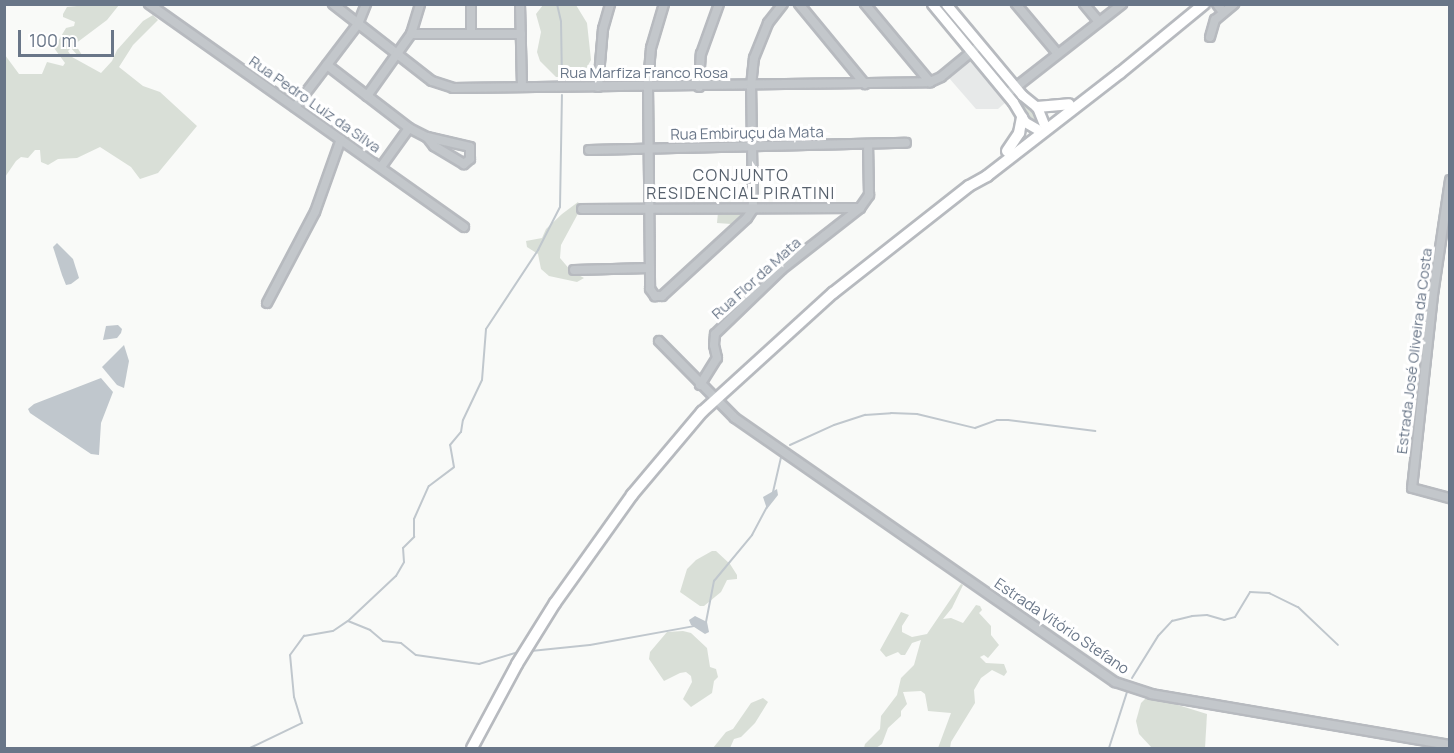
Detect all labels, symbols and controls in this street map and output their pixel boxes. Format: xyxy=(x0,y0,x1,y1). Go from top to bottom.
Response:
scale bar xyxy=(21,18,117,56)
text: 100 m xyxy=(29,28,77,52)
street label: Rua Pedro Luiz da Silva xyxy=(246,52,384,156)
street label: Rua Marfiza Franco Rosa xyxy=(560,64,728,82)
street label: Rua Embiruçu da Mata xyxy=(670,123,824,143)
district label: CONJUNTO RESIDENCIAL PIRATINI xyxy=(646,165,836,203)
street label: Rua Flor da Mata xyxy=(708,233,804,323)
street label: Estrada José Oliveira da Costa xyxy=(1392,247,1436,455)
street label: Estrada Vitório Stefano xyxy=(991,574,1133,678)

